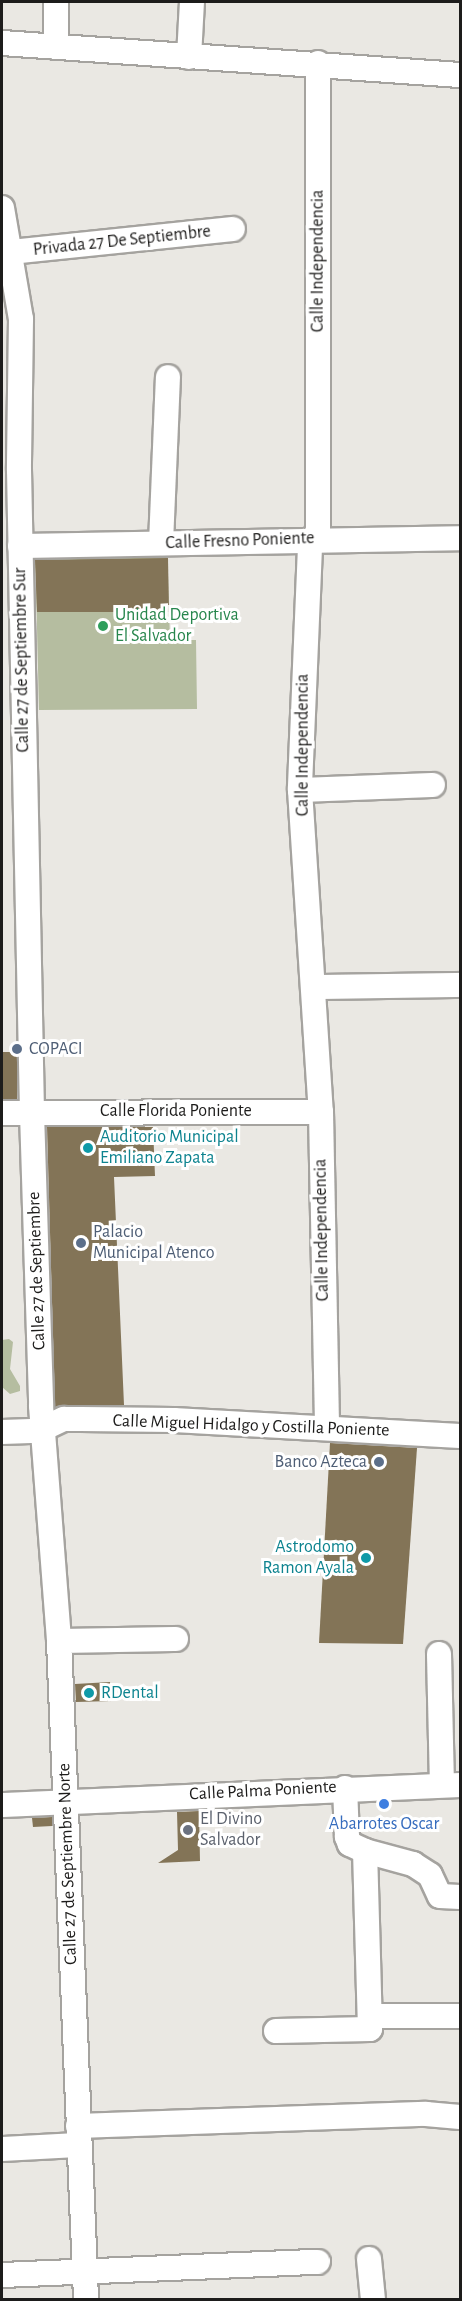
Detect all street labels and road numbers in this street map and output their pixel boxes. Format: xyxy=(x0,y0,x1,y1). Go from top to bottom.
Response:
street label: Calle Independencia xyxy=(307,190,329,332)
street label: Privada 27 De Septiembre xyxy=(32,221,212,261)
street label: Calle Fresno Poniente xyxy=(165,528,315,554)
street label: Calle 27 de Septiembre Sur xyxy=(10,567,34,753)
street label: Calle Independencia xyxy=(292,674,314,816)
street label: Calle Florida Poniente xyxy=(100,1100,252,1122)
street label: Calle Independencia xyxy=(310,1158,334,1302)
street label: Calle 27 de Septiembre xyxy=(23,1191,51,1351)
street label: Calle Miguel Hidalgo y Costilla Poniente xyxy=(112,1410,390,1442)
street label: Calle 27 de Septiembre Norte xyxy=(54,1763,82,1965)
street label: Calle Palma Poniente xyxy=(189,1776,337,1806)

